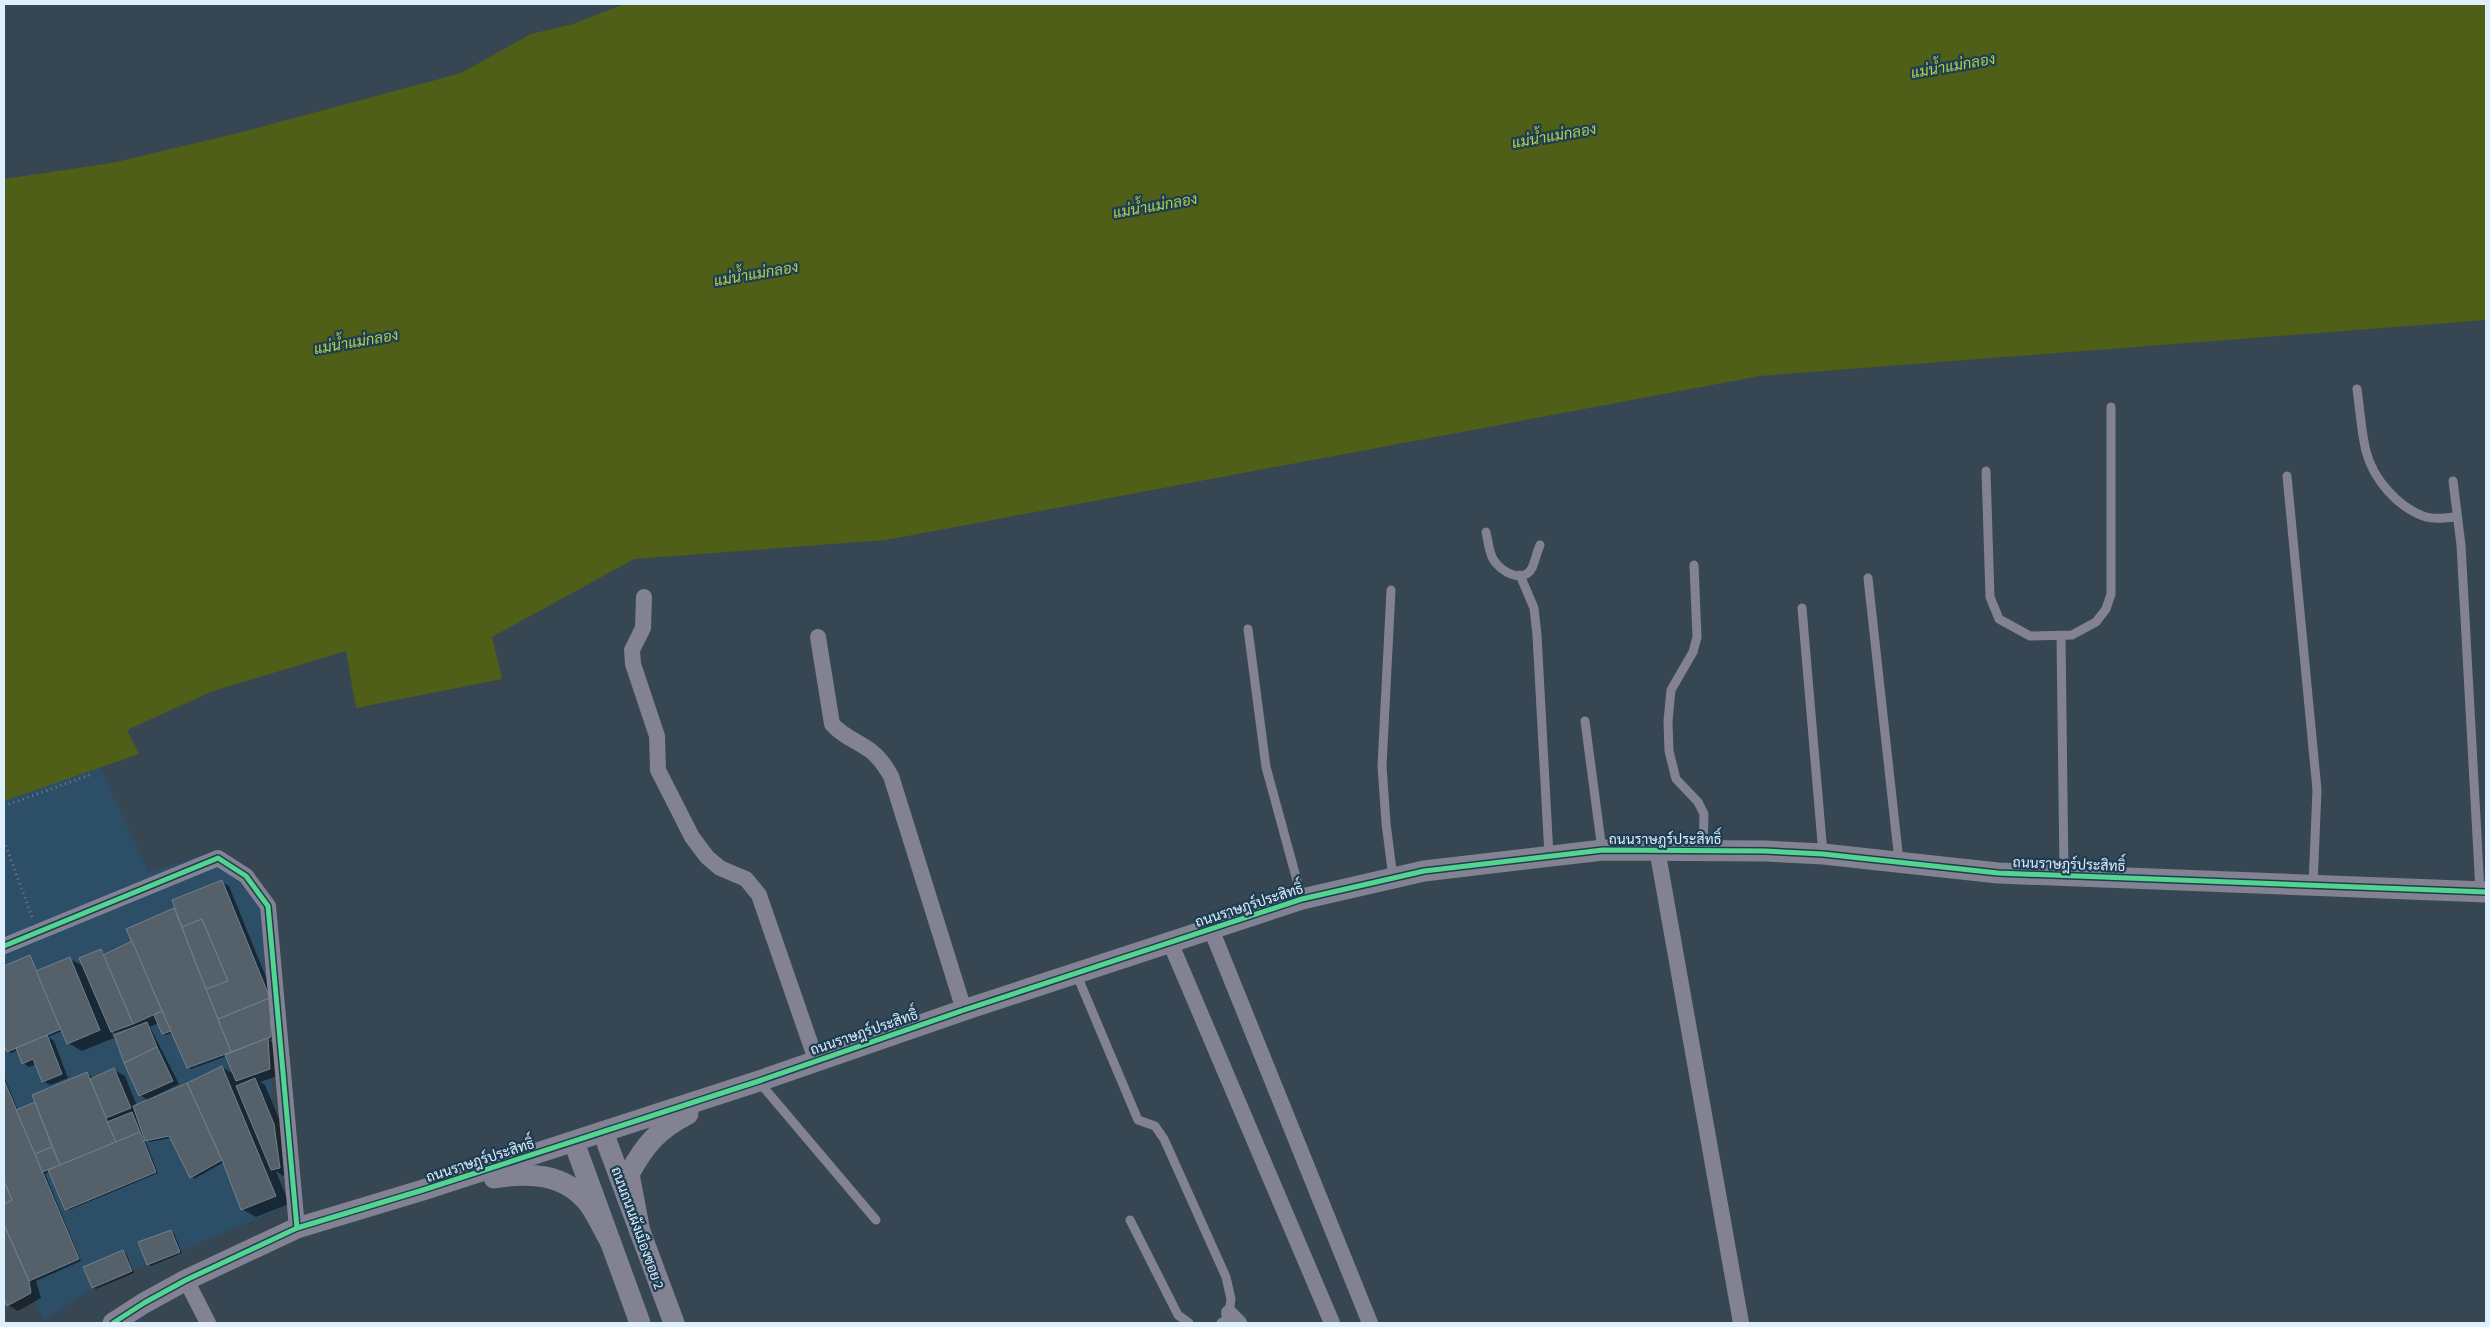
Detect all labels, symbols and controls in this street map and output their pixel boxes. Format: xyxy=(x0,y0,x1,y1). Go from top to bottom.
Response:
water label: แม่น้ำแม่กลอง xyxy=(1909,46,1997,84)
water label: แม่น้ำแม่กลอง xyxy=(1510,116,1598,154)
water label: แม่น้ำแม่กลอง xyxy=(1111,186,1199,224)
water label: แม่น้ำแม่กลอง xyxy=(712,254,800,292)
water label: แม่น้ำแม่กลอง xyxy=(312,322,400,360)
street label: ถนนราษฎร์ประสิทธิ์ xyxy=(1609,827,1722,850)
street label: ถนนราษฎร์ประสิทธิ์ xyxy=(2012,850,2126,877)
street label: ถนนราษฎร์ประสิทธิ์ xyxy=(1192,876,1306,933)
street label: ถนนราษฎร์ประสิทธิ์ xyxy=(807,1002,921,1061)
street label: ถนนราษฎร์ประสิทธิ์ xyxy=(423,1131,537,1188)
street label: ถนนถนนผังเมืองซอย 2 xyxy=(606,1164,669,1292)

